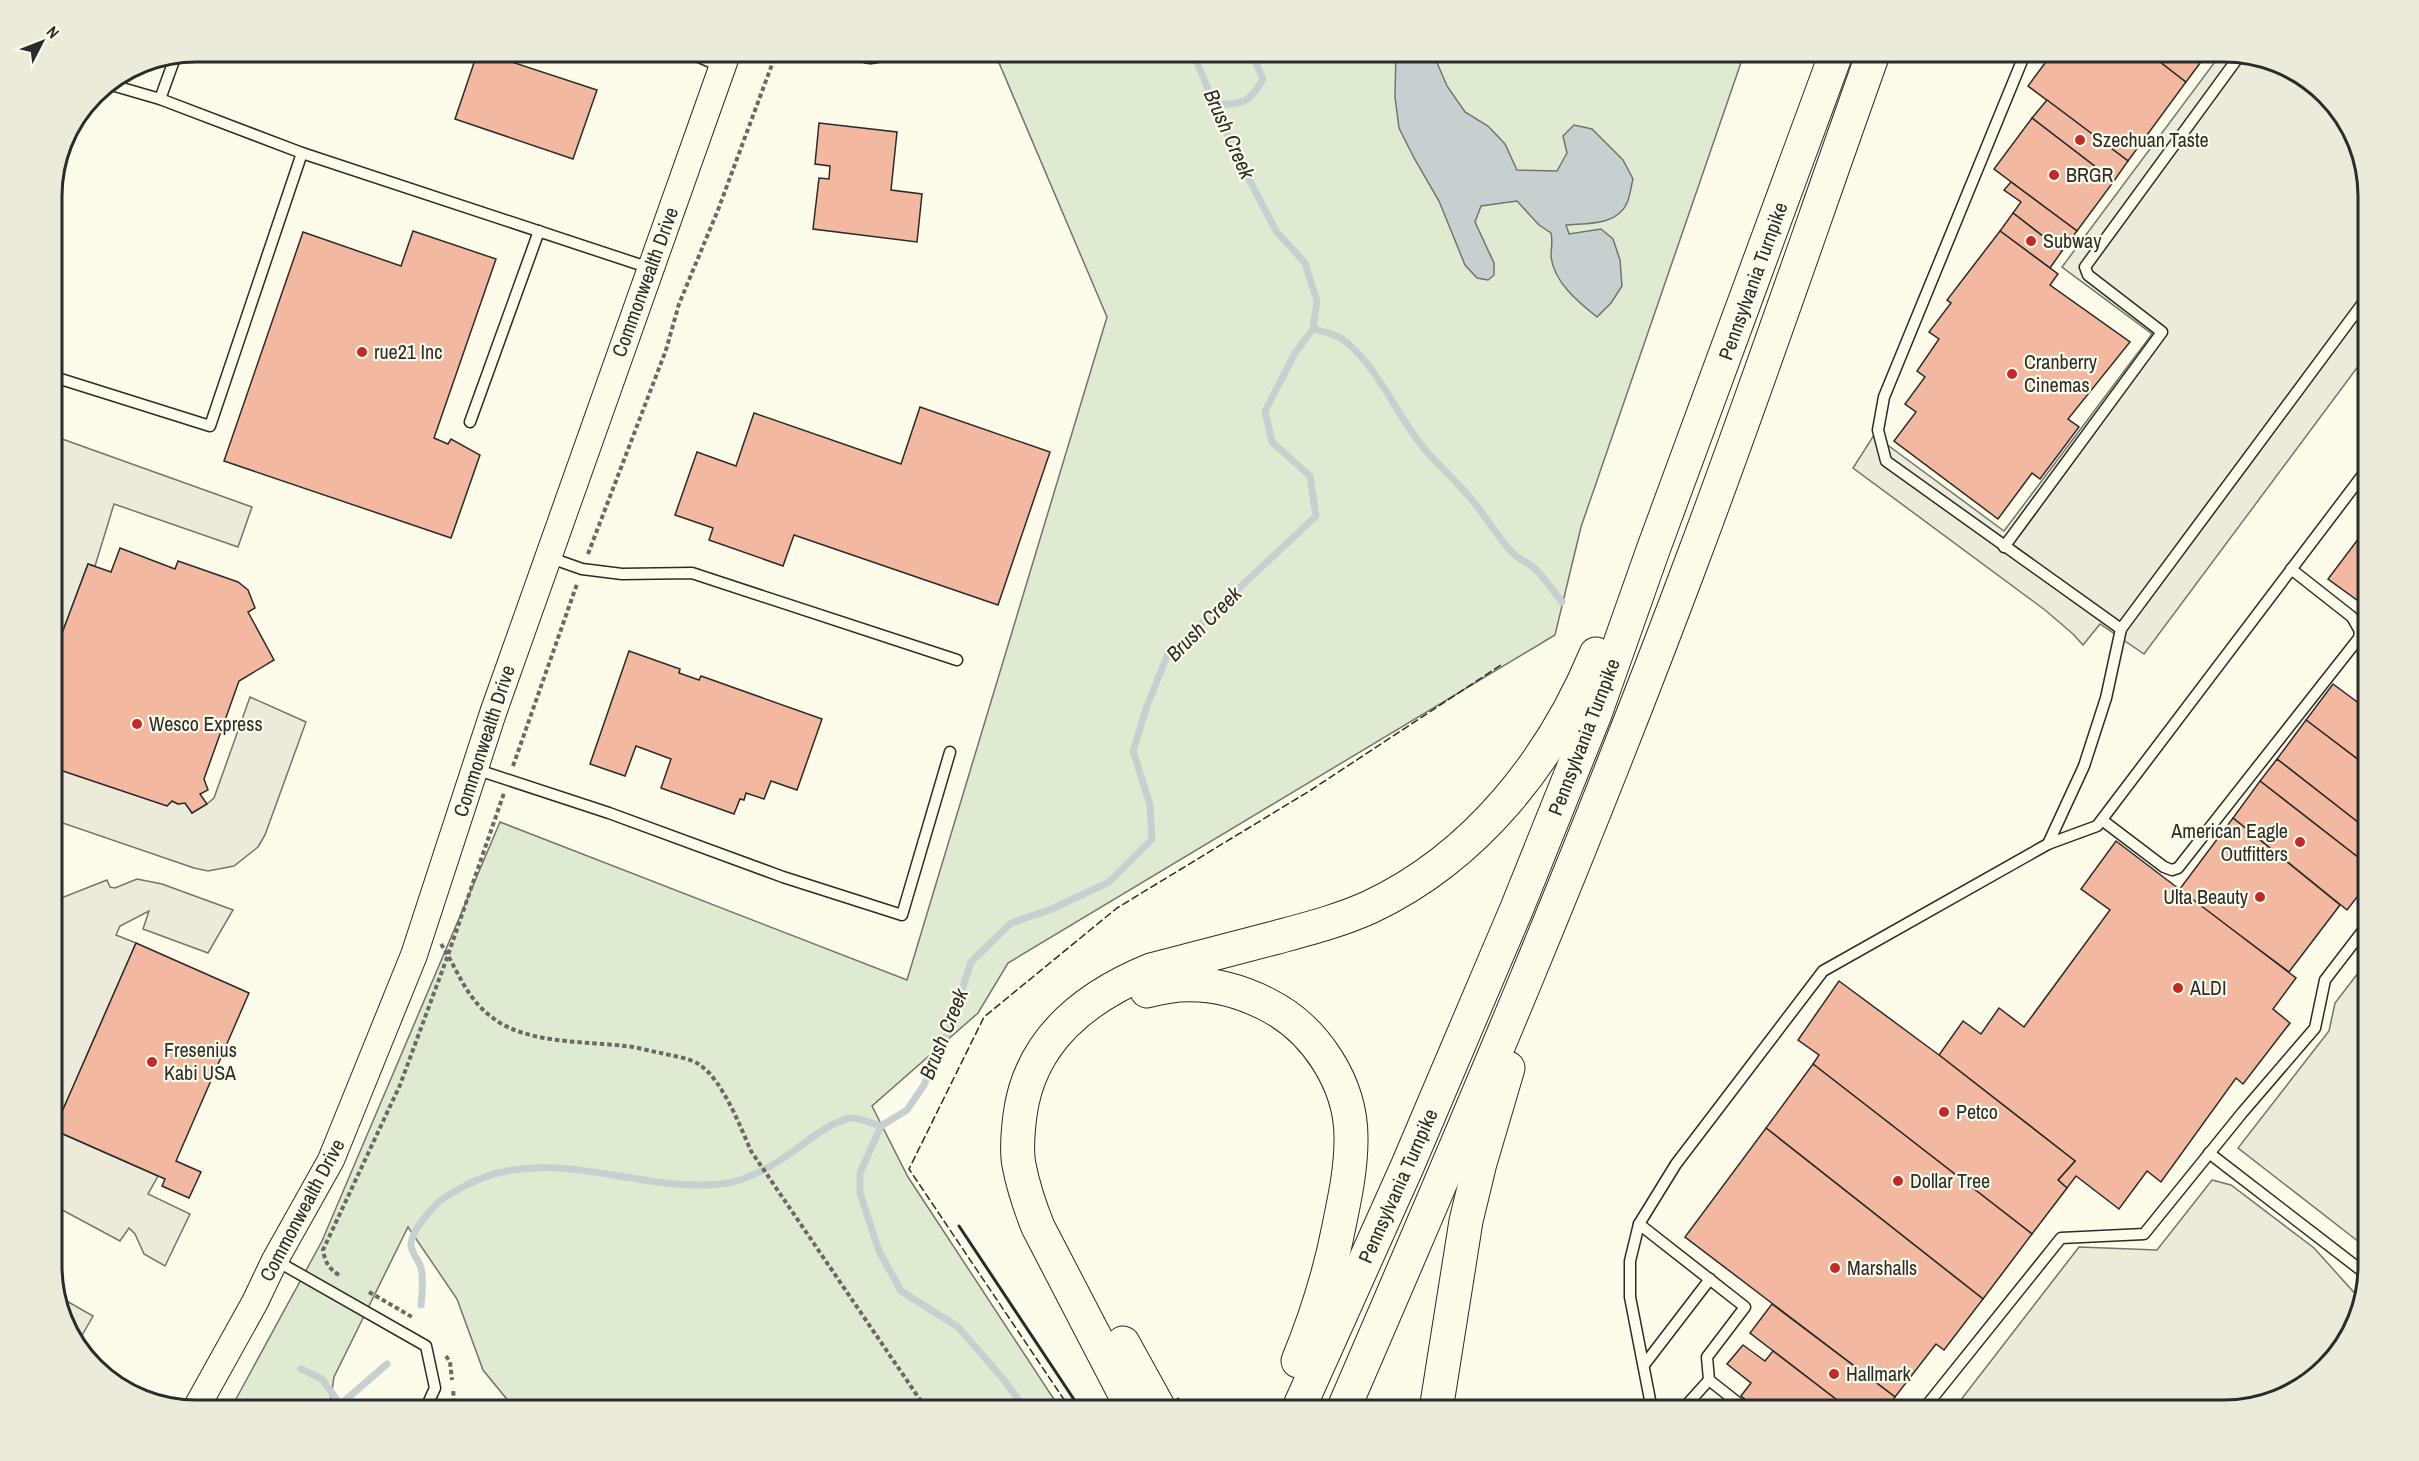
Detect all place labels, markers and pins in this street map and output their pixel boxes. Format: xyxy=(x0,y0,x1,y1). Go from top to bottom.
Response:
place label: Szechuan Taste xyxy=(2092,126,2209,153)
marker: Szechuan Taste xyxy=(2073,133,2087,147)
place label: BRGR xyxy=(2066,161,2114,188)
marker: BRGR xyxy=(2047,168,2061,182)
place label: Subway xyxy=(2043,227,2102,254)
marker: Subway xyxy=(2024,234,2038,248)
place label: rue21 Inc xyxy=(374,338,442,365)
marker: rue21 Inc xyxy=(355,345,369,359)
place label: Cranberry Cinemas xyxy=(2024,348,2098,398)
marker: Cranberry Cinemas xyxy=(2005,367,2019,381)
place label: Wesco Express xyxy=(149,710,263,737)
marker: Wesco Express xyxy=(130,717,144,731)
place label: American Eagle Outfitters xyxy=(2170,817,2288,867)
marker: American Eagle Outfitters xyxy=(2293,835,2307,849)
place label: Ulta Beauty xyxy=(2163,883,2249,910)
marker: Ulta Beauty xyxy=(2253,890,2267,904)
place label: ALDI xyxy=(2189,974,2226,1001)
marker: ALDI xyxy=(2171,981,2185,995)
place label: Fresenius Kabi USA xyxy=(164,1036,237,1086)
marker: Fresenius Kabi USA xyxy=(145,1055,159,1069)
place label: Petco xyxy=(1956,1098,1998,1125)
marker: Petco xyxy=(1937,1105,1951,1119)
place label: Dollar Tree xyxy=(1910,1167,1990,1194)
marker: Dollar Tree xyxy=(1891,1174,1905,1188)
place label: Marshalls xyxy=(1847,1254,1917,1281)
marker: Marshalls xyxy=(1828,1261,1842,1275)
place label: Hallmark xyxy=(1846,1360,1911,1387)
marker: Hallmark xyxy=(1827,1367,1841,1381)

